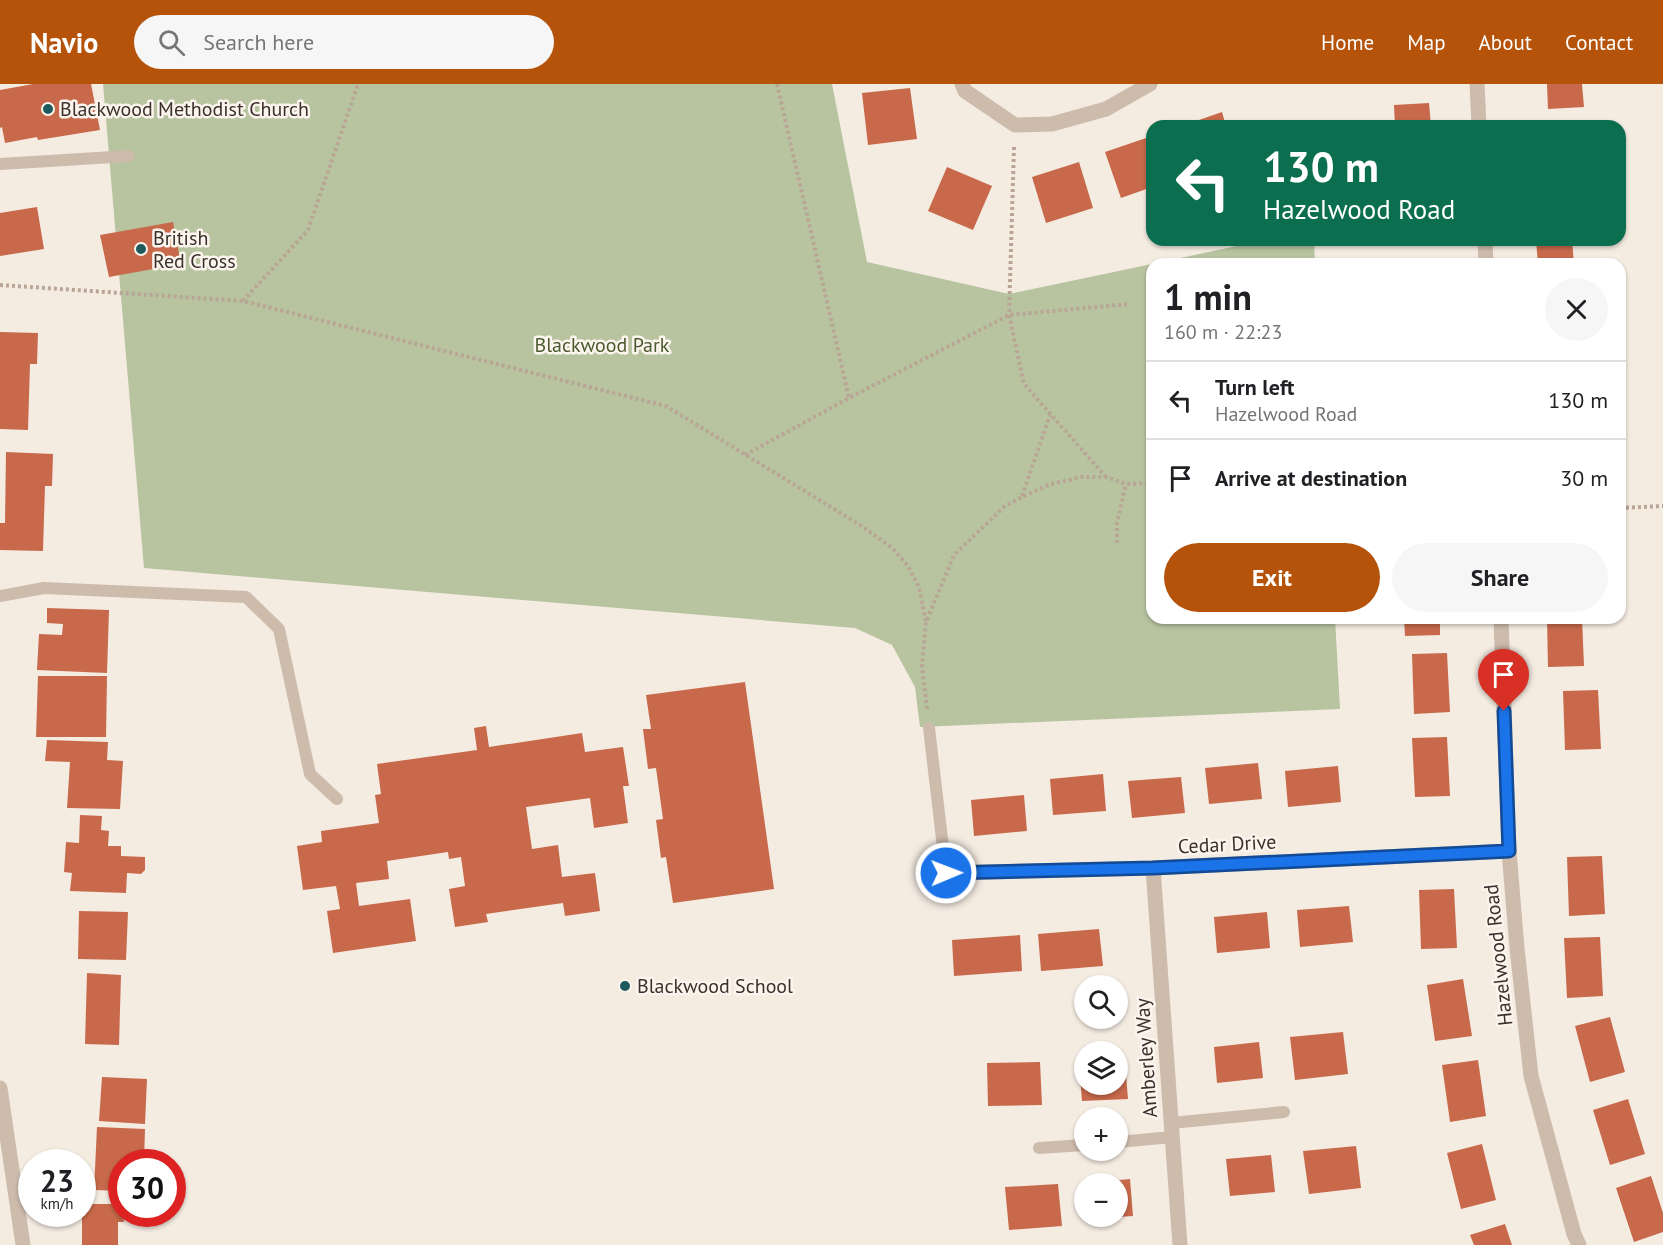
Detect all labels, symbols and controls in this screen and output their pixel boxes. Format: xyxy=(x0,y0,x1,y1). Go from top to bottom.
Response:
search box xyxy=(134,15,554,69)
text: Navio xyxy=(30,24,98,61)
icon: search xyxy=(155,26,188,59)
text: Search here xyxy=(203,28,314,56)
text: Home xyxy=(1321,29,1374,56)
text: Map xyxy=(1407,29,1446,56)
text: About xyxy=(1479,29,1532,56)
text: Contact xyxy=(1565,29,1633,56)
place label: Blackwood Methodist Church xyxy=(60,96,309,122)
marker: Blackwood Methodist Church xyxy=(41,102,55,116)
text: 130 m xyxy=(1263,139,1379,194)
icon: left xyxy=(1164,144,1242,222)
text: Hazelwood Road xyxy=(1263,192,1455,226)
place label: British Red Cross xyxy=(153,225,236,274)
marker: British Red Cross xyxy=(134,242,148,256)
text: 1 min xyxy=(1164,273,1252,320)
button: close xyxy=(1545,278,1608,341)
text: 160 m · 22:23 xyxy=(1164,319,1282,345)
park label: Blackwood Park xyxy=(535,332,670,358)
text: Turn left xyxy=(1215,373,1295,401)
icon: left xyxy=(1164,384,1197,417)
text: 130 m xyxy=(1548,386,1608,414)
text: Hazelwood Road xyxy=(1215,401,1357,427)
icon: arrive xyxy=(1164,462,1197,495)
text: Arrive at destination xyxy=(1215,464,1407,492)
text: 30 m xyxy=(1560,464,1608,492)
button: Exit xyxy=(1164,543,1380,612)
button: Share xyxy=(1392,543,1608,612)
pin xyxy=(1478,649,1529,711)
icon: arrive xyxy=(1487,658,1520,691)
street label: Cedar Drive xyxy=(1177,828,1277,860)
position arrow xyxy=(914,841,978,905)
street label: Hazelwood Road xyxy=(1478,883,1518,1027)
place label: Blackwood School xyxy=(637,973,793,999)
map controls xyxy=(1074,975,1128,1227)
button: search xyxy=(1074,975,1128,1029)
marker: Blackwood School xyxy=(618,979,632,993)
street label: Amberley Way xyxy=(1129,997,1163,1119)
button: layers xyxy=(1074,1041,1128,1095)
button: + xyxy=(1074,1107,1128,1161)
speed limit sign: 30 xyxy=(108,1149,186,1227)
text: 23 xyxy=(40,1161,74,1200)
button: − xyxy=(1074,1173,1128,1227)
text: km/h xyxy=(41,1194,73,1213)

